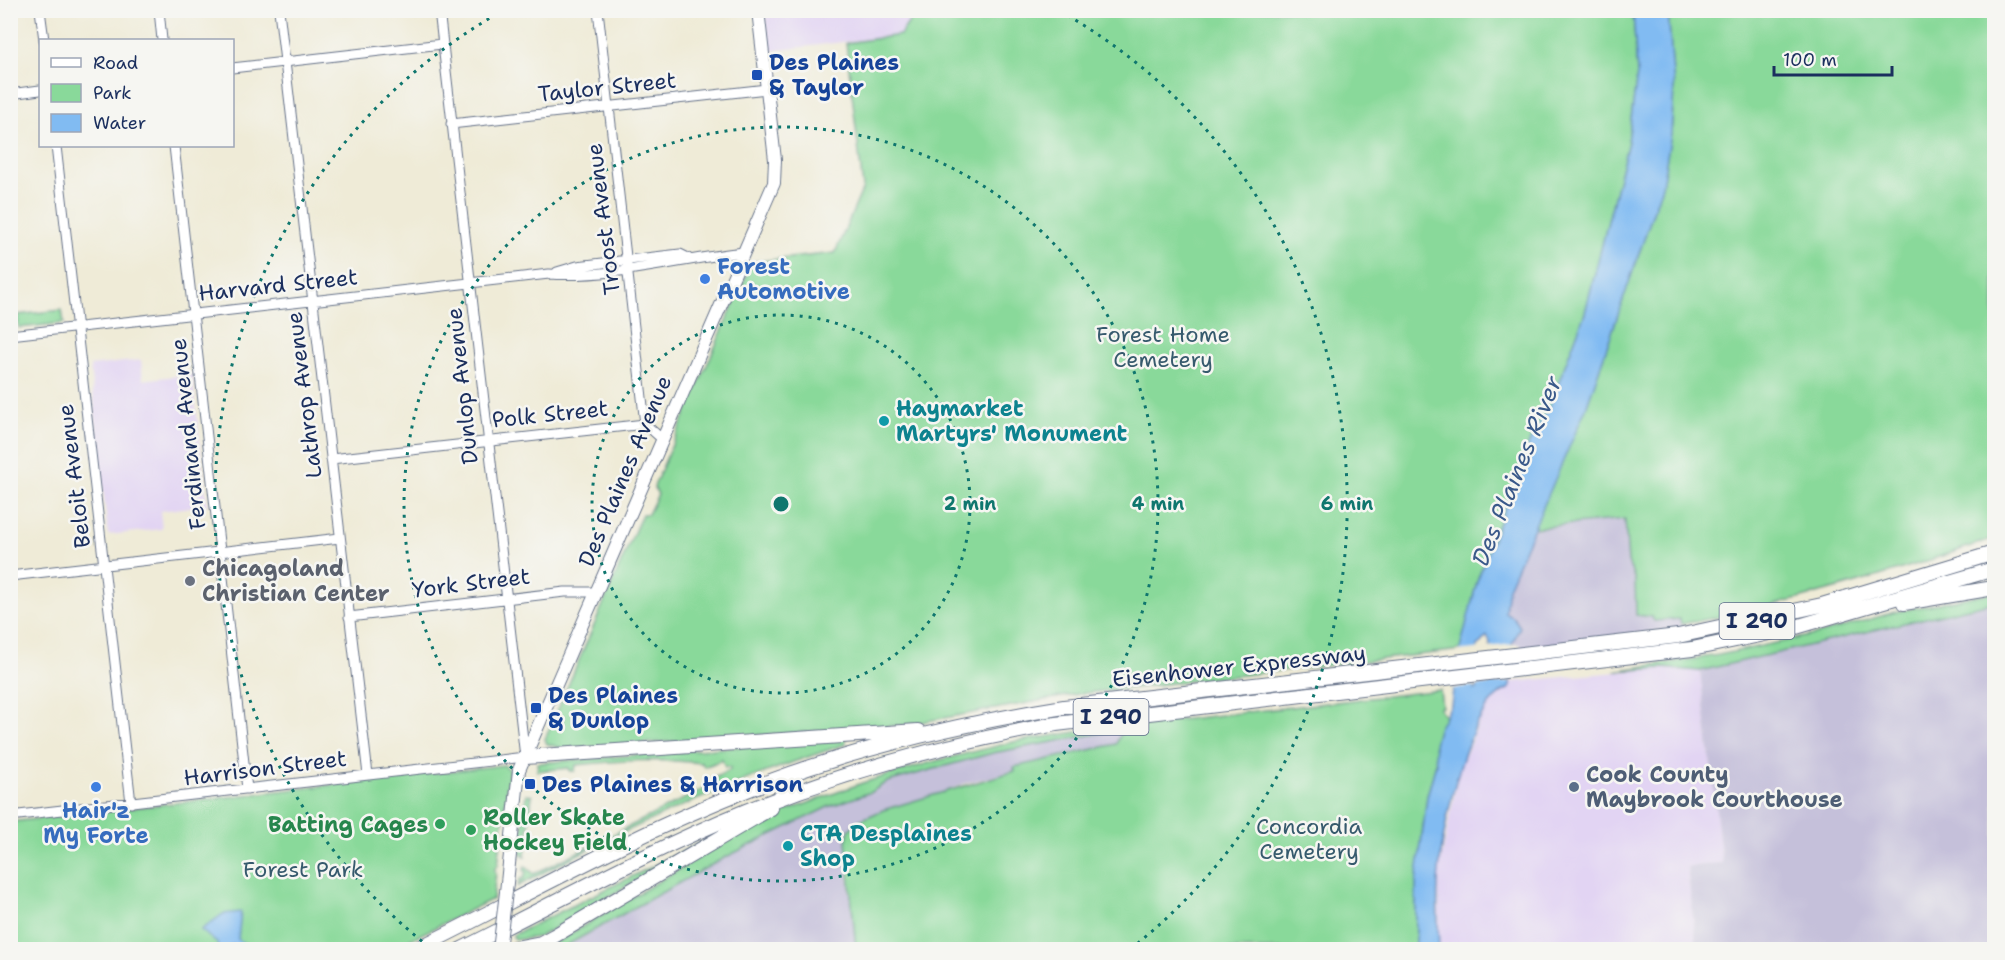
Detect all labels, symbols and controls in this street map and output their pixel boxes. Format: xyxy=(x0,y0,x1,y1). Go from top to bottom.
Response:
legend xyxy=(39,39,234,147)
scale bar xyxy=(1774,39,1892,77)
place label: Des Plaines & Taylor xyxy=(769,48,899,102)
text: 100 m xyxy=(1783,48,1837,72)
text: Road xyxy=(93,51,138,75)
street label: Taylor Street xyxy=(536,65,678,109)
marker: Des Plaines & Taylor xyxy=(750,68,764,82)
text: Park xyxy=(93,81,132,105)
text: Water xyxy=(93,111,146,135)
street label: Troost Avenue xyxy=(579,142,627,296)
place label: Forest Automotive xyxy=(717,252,850,306)
street label: Harvard Street xyxy=(197,262,359,308)
marker: Forest Automotive xyxy=(698,272,712,286)
street label: Dunlop Avenue xyxy=(439,306,485,466)
street label: Lathrop Avenue xyxy=(279,310,329,480)
park label: Forest Home Cemetery xyxy=(1096,320,1230,374)
street label: Ferdinand Avenue xyxy=(164,337,212,531)
street label: Des Plaines Avenue xyxy=(572,371,678,571)
water label: Des Plaines River xyxy=(1464,371,1570,571)
street label: Polk Street xyxy=(490,393,610,435)
place label: Haymarket Martyrs' Monument xyxy=(896,394,1128,448)
street label: Beloit Avenue xyxy=(51,402,97,550)
marker: Haymarket Martyrs' Monument xyxy=(877,414,891,428)
text: 2 min xyxy=(944,492,996,516)
text: 4 min xyxy=(1132,492,1184,516)
text: 6 min xyxy=(1321,492,1373,516)
centre of rings xyxy=(771,494,791,514)
place label: Chicagoland Christian Center xyxy=(202,554,390,608)
street label: York Street xyxy=(410,561,532,605)
marker: Chicagoland Christian Center xyxy=(183,574,197,588)
road number: I 290 xyxy=(1720,603,1794,639)
street label: Eisenhower Expressway xyxy=(1111,638,1367,694)
place label: Des Plaines & Dunlop xyxy=(548,681,678,735)
road number: I 290 xyxy=(1074,699,1148,735)
marker: Des Plaines & Dunlop xyxy=(529,701,543,715)
street label: Harrison Street xyxy=(182,744,348,792)
place label: Cook County Maybrook Courthouse xyxy=(1586,760,1843,814)
place label: Des Plaines & Harrison xyxy=(542,770,803,799)
marker: Des Plaines & Harrison xyxy=(523,777,537,791)
marker: Hair'z My Forte xyxy=(89,780,103,794)
marker: Cook County Maybrook Courthouse xyxy=(1567,780,1581,794)
place label: Hair'z My Forte xyxy=(43,796,149,850)
place label: Roller Skate Hockey Field xyxy=(483,803,627,857)
place label: Batting Cages xyxy=(268,810,428,839)
park label: Concordia Cemetery xyxy=(1256,812,1362,866)
marker: Batting Cages xyxy=(433,817,447,831)
place label: CTA Desplaines Shop xyxy=(800,819,972,873)
marker: Roller Skate Hockey Field xyxy=(464,823,478,837)
marker: CTA Desplaines Shop xyxy=(781,839,795,853)
park label: Forest Park xyxy=(243,855,363,884)

